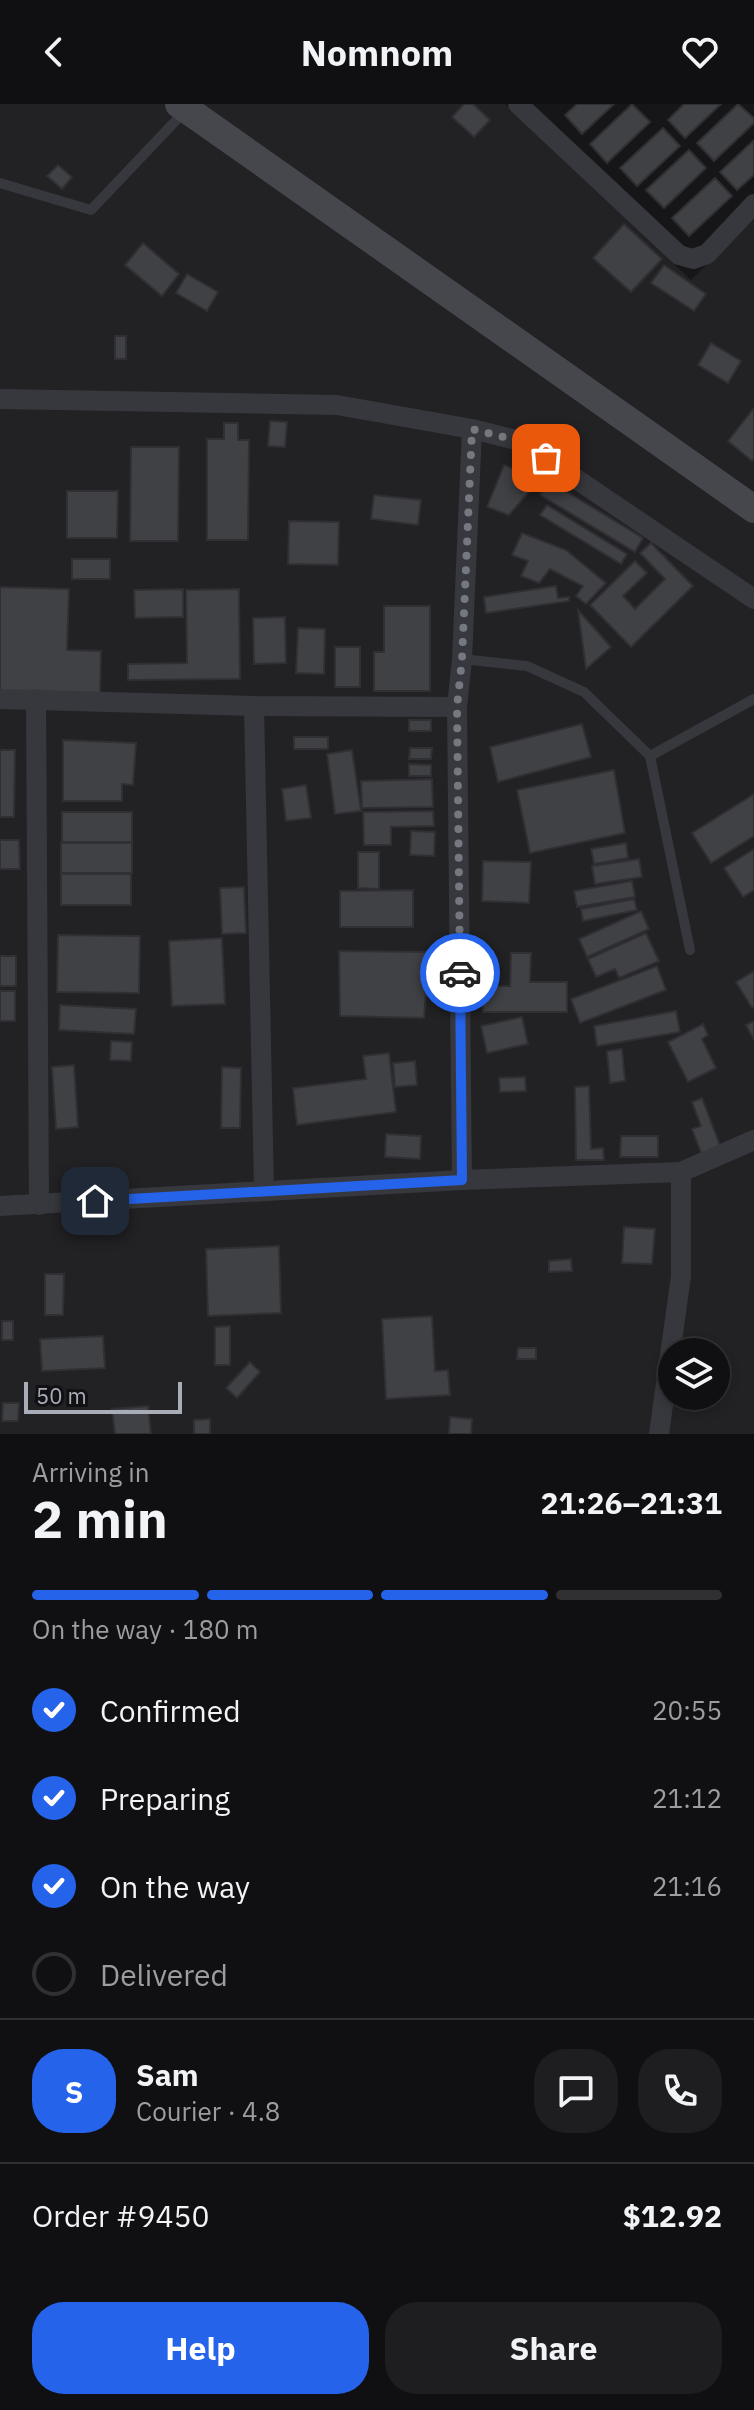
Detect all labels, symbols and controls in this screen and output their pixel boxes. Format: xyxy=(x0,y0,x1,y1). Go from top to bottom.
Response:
text: Nomnom xyxy=(301,29,453,76)
icon: back xyxy=(32,30,76,74)
icon: heart xyxy=(678,30,722,74)
pin xyxy=(512,424,580,492)
icon: bag xyxy=(524,436,568,480)
courier xyxy=(420,933,500,1013)
icon: car xyxy=(438,951,482,995)
pin xyxy=(61,1167,129,1235)
icon: home xyxy=(73,1179,117,1223)
map controls xyxy=(658,1338,730,1410)
button: layers xyxy=(658,1338,730,1410)
scale bar xyxy=(24,1378,182,1414)
text: 50 m xyxy=(36,1381,87,1410)
text: Arriving in xyxy=(32,1455,149,1489)
text: 21:26–21:31 xyxy=(541,1483,722,1522)
text: 2 min xyxy=(32,1485,168,1552)
text: On the way · 180 m xyxy=(32,1612,258,1646)
icon: check xyxy=(32,1688,76,1732)
text: Confirmed xyxy=(100,1691,241,1730)
text: 20:55 xyxy=(652,1693,722,1727)
icon: check xyxy=(32,1776,76,1820)
text: Preparing xyxy=(100,1779,230,1818)
text: 21:12 xyxy=(652,1781,722,1815)
icon: check xyxy=(32,1864,76,1908)
text: On the way xyxy=(100,1867,250,1906)
text: 21:16 xyxy=(652,1869,722,1903)
text: Delivered xyxy=(100,1955,228,1994)
button: chat xyxy=(534,2049,618,2133)
button: phone xyxy=(638,2049,722,2133)
text: Sam xyxy=(136,2055,199,2094)
text: S xyxy=(65,2072,83,2111)
text: Courier · 4.8 xyxy=(136,2094,280,2128)
text: Order #9450 xyxy=(32,2196,209,2235)
text: $12.92 xyxy=(623,2196,722,2235)
button: Help xyxy=(32,2302,369,2394)
button: Share xyxy=(385,2302,722,2394)

